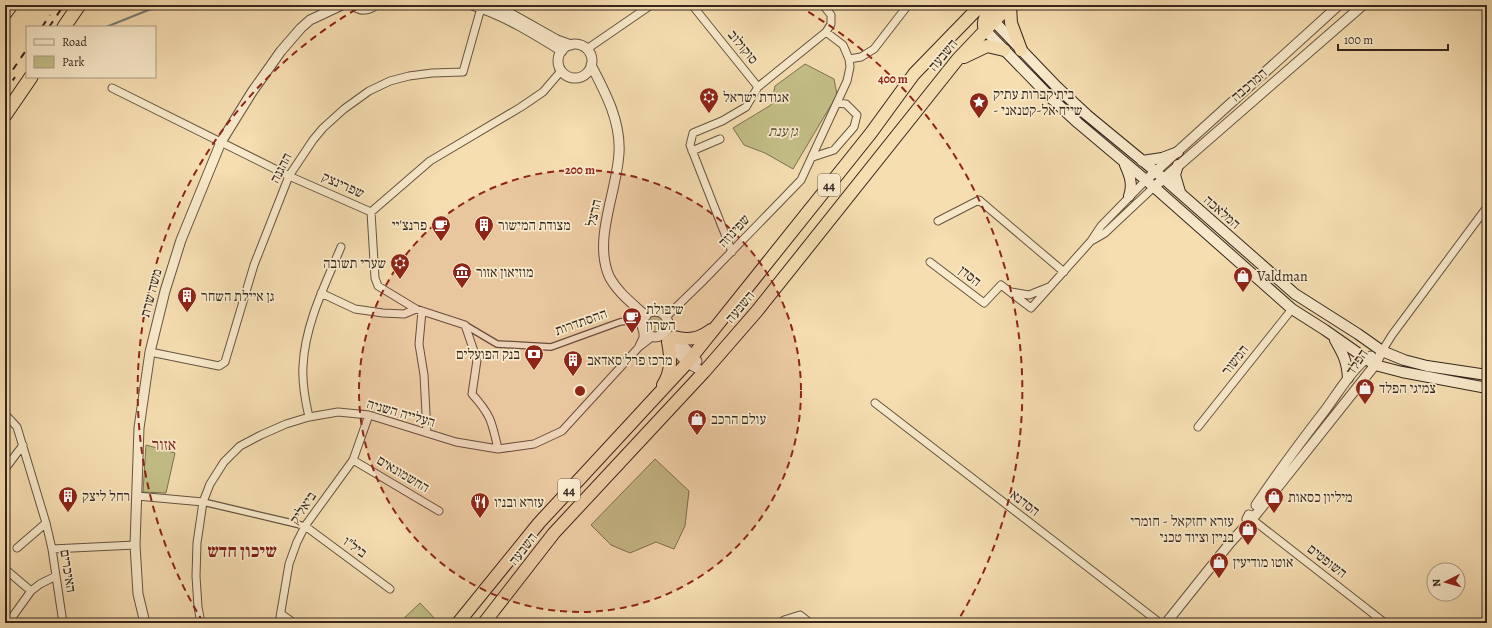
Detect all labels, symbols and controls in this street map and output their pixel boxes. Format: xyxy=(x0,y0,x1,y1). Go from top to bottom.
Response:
legend xyxy=(26,26,156,78)
street label: סוקולוב xyxy=(723,26,763,68)
scale bar xyxy=(1338,26,1448,52)
text: 100 m xyxy=(1344,32,1373,48)
text: Road xyxy=(62,34,88,50)
street label: השבעה xyxy=(924,35,962,75)
text: Park xyxy=(62,54,85,70)
street label: המרכבה xyxy=(1227,64,1271,106)
text: 400 m xyxy=(878,71,908,87)
place label: בית קברות עתיק - שייח אל-קטנאני xyxy=(993,85,1083,120)
synagogue icon: אגודת ישראל xyxy=(698,86,720,114)
place label: אגודת ישראל xyxy=(723,88,789,107)
place icon: בית קברות עתיק - שייח אל-קטנאני xyxy=(968,91,990,119)
park label: גן ענת xyxy=(768,122,799,141)
street label: ההגנה xyxy=(265,150,297,186)
text: 200 m xyxy=(565,162,595,178)
street label: שפרינצק xyxy=(319,167,368,203)
road number: 44 xyxy=(818,174,840,196)
street label: המלאכה xyxy=(1199,191,1245,233)
street label: הרצל xyxy=(582,197,606,229)
street label: שפינוזה xyxy=(714,210,755,252)
cafe icon: פרנצ'יי xyxy=(430,214,452,242)
building icon: מצודת המישור xyxy=(473,214,495,242)
place label: פרנצ'יי xyxy=(392,216,427,235)
place label: מצודת המישור xyxy=(498,216,571,235)
synagogue icon: שערי תשובה xyxy=(389,252,411,280)
place label: שערי תשובה xyxy=(323,254,386,273)
museum icon: מוזיאון אזור xyxy=(451,261,473,289)
street label: הסדן xyxy=(955,261,985,291)
place label: מוזיאון אזור xyxy=(476,263,534,282)
shop icon: Valdman xyxy=(1232,265,1254,293)
street label: משה שרת xyxy=(135,267,167,319)
place label: Valdman xyxy=(1256,267,1308,286)
building icon: גן איילת השחר xyxy=(176,285,198,313)
place label: גן איילת השחר xyxy=(201,287,275,306)
street label: השבעה xyxy=(721,287,759,327)
place label: שיבולת השרון xyxy=(646,300,684,335)
street label: ההסתדרות xyxy=(552,304,610,340)
cafe icon: שיבולת השרון xyxy=(621,306,643,334)
street label: המשור xyxy=(1217,341,1253,379)
bank icon: בנק הפועלים xyxy=(523,343,545,371)
place label: בנק הפועלים xyxy=(456,345,520,364)
street label: הפלד xyxy=(1341,345,1373,379)
building icon: מרכז פרל סאדאב xyxy=(562,349,584,377)
place label: מרכז פרל סאדאב xyxy=(587,351,673,370)
shop icon: צמיגי הפלד xyxy=(1354,377,1376,405)
place label: צמיגי הפלד xyxy=(1379,379,1436,398)
centre of rings xyxy=(573,384,587,398)
street label: העלייה השניה xyxy=(364,394,438,432)
shop icon: עולם הרכב xyxy=(686,408,708,436)
place label: עולם הרכב xyxy=(711,410,766,429)
district label: אזור xyxy=(152,434,176,456)
street label: החשמונאים xyxy=(373,451,433,497)
road number: 44 xyxy=(558,479,580,501)
building icon: רחל ליצק xyxy=(57,485,79,513)
street label: הסדנא xyxy=(1006,485,1044,521)
shop icon: מיליון כסאות xyxy=(1263,486,1285,514)
place label: רחל ליצק xyxy=(82,487,130,506)
street label: ביאליק xyxy=(285,488,321,528)
place label: מיליון כסאות xyxy=(1288,488,1353,507)
restaurant icon: עזרא ובניו xyxy=(469,491,491,519)
place label: עזרא ובניו xyxy=(494,493,544,512)
place label: עזרא יחזקאל - חומרי בניין וציוד טכני xyxy=(1130,512,1234,547)
shop icon: עזרא יחזקאל - חומרי בניין וציוד טכני xyxy=(1237,518,1259,546)
street label: השבעה xyxy=(504,529,542,569)
street label: ביל"ו xyxy=(339,532,371,562)
district label: שיכון חדש xyxy=(207,539,277,563)
street label: השופטים xyxy=(1303,539,1351,583)
street label: האיכרים xyxy=(55,548,81,594)
shop icon: אוטו מודיעין xyxy=(1208,551,1230,579)
place label: אוטו מודיעין xyxy=(1233,553,1294,572)
north arrow xyxy=(1426,562,1466,602)
text: N xyxy=(1429,578,1444,588)

